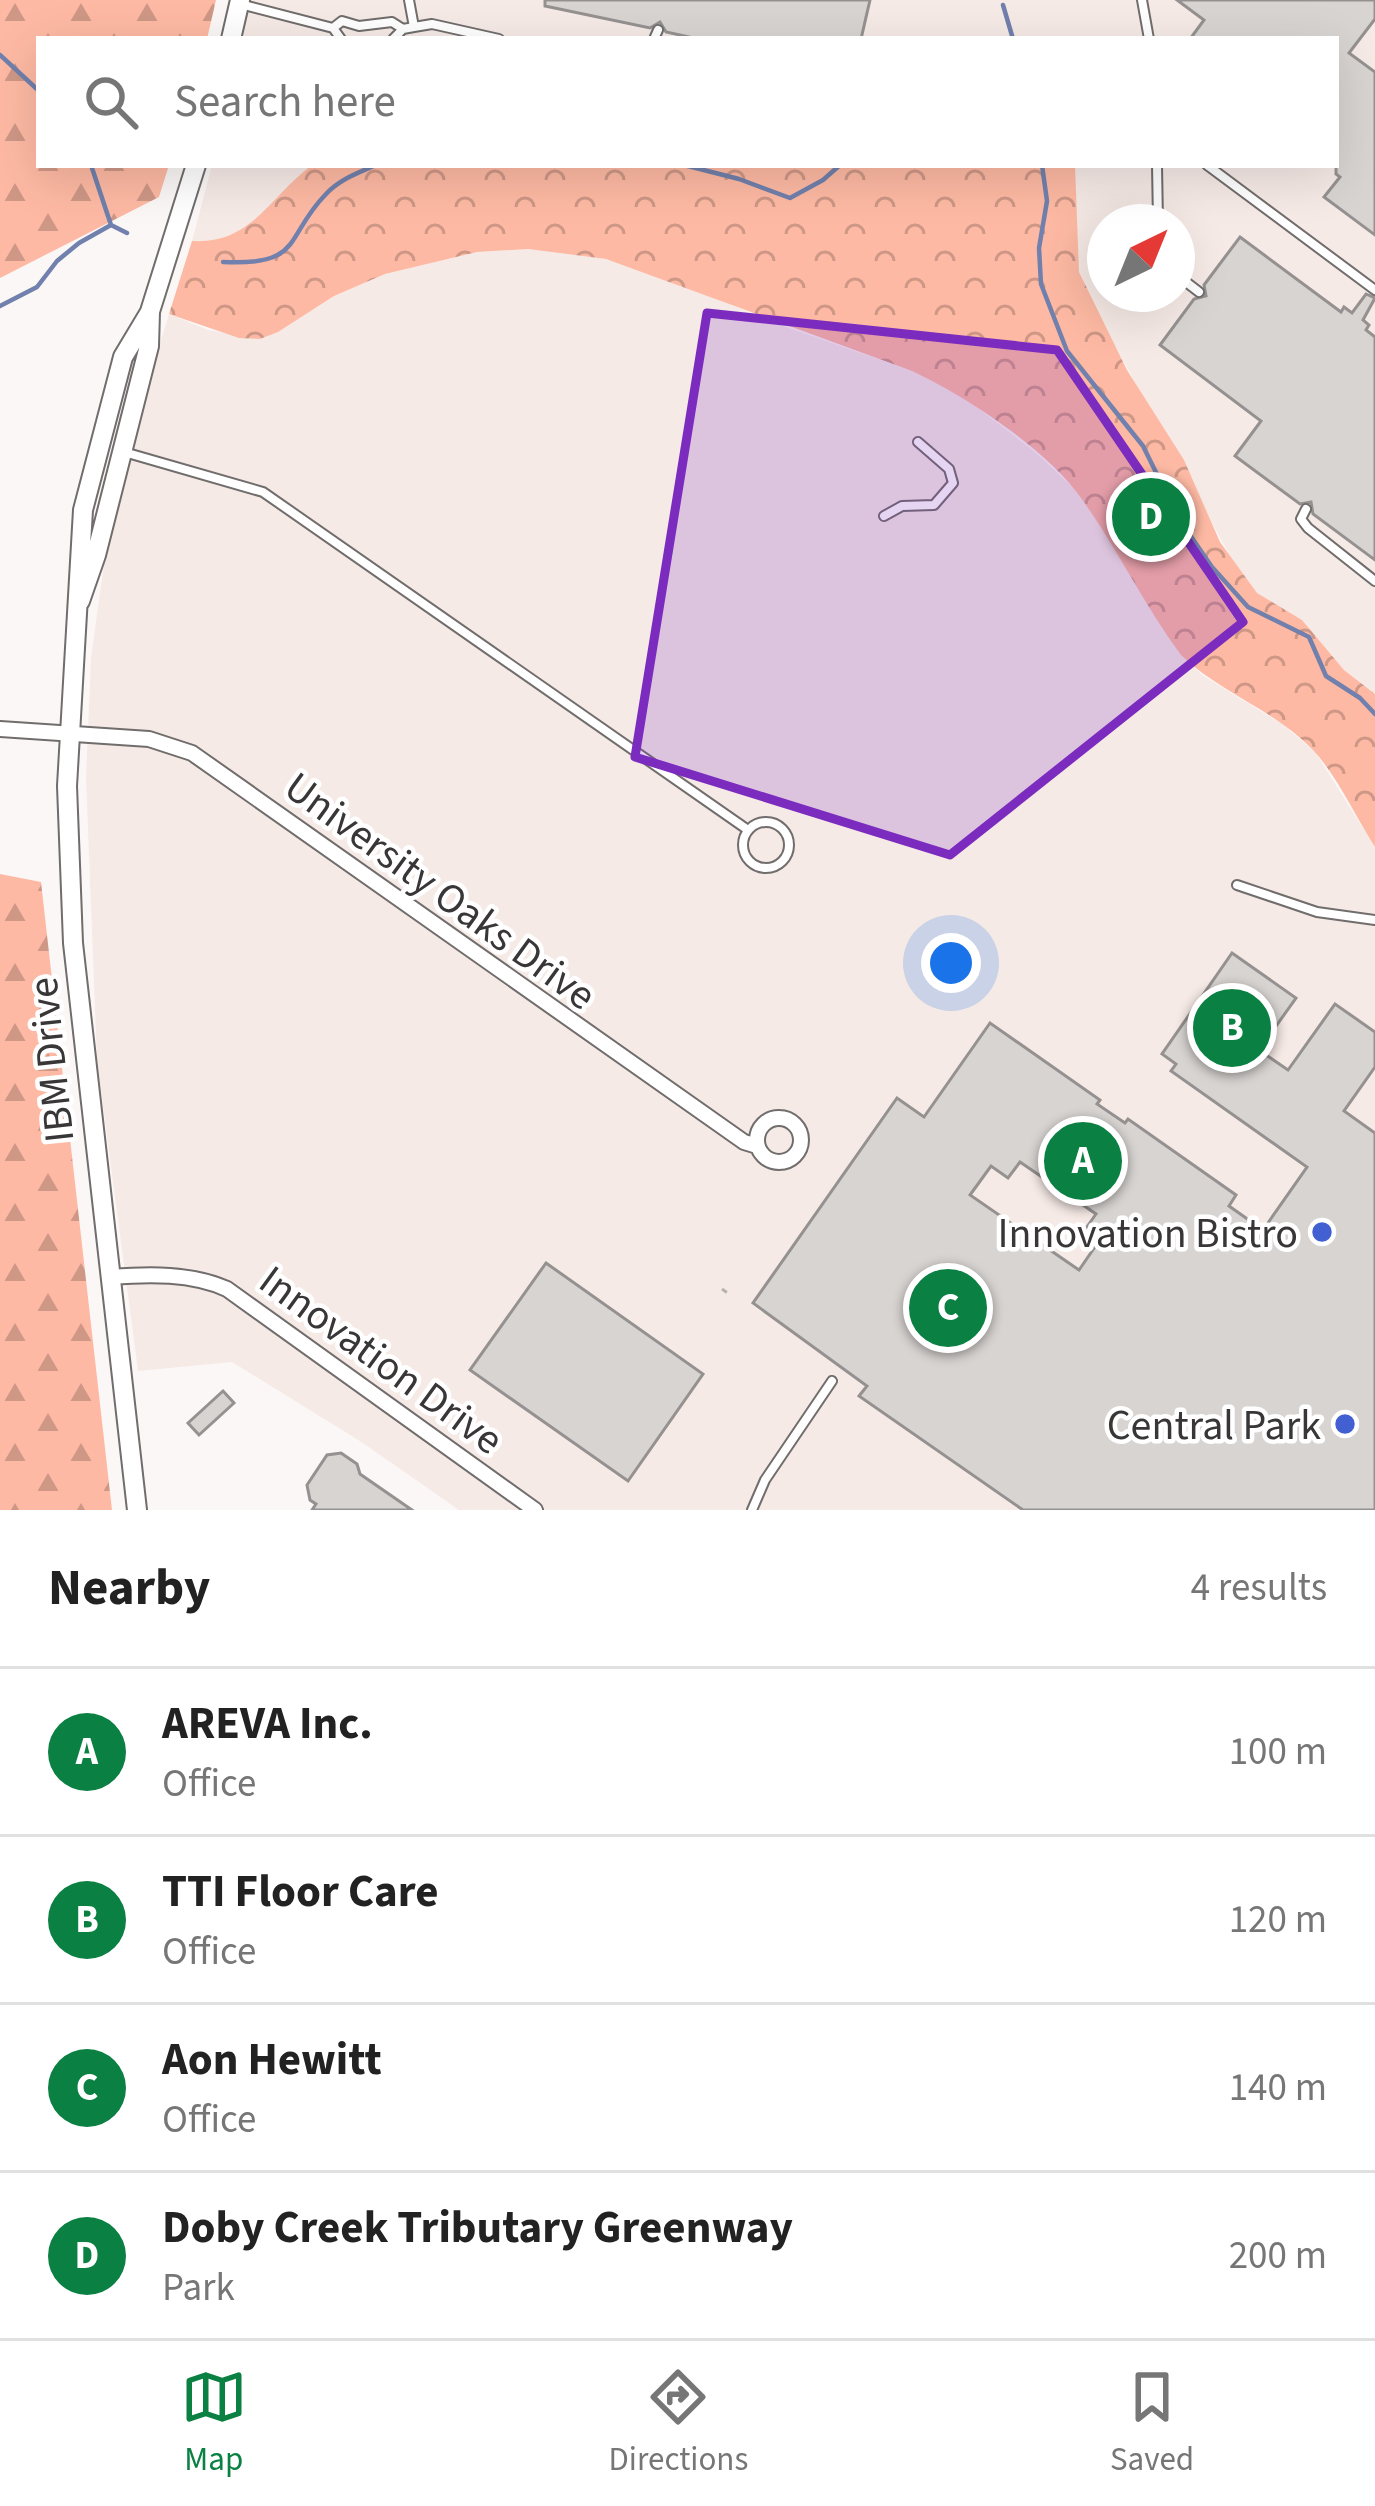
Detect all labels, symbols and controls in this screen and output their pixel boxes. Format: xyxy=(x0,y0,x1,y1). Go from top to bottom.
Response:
search box xyxy=(36,36,1339,168)
icon: search xyxy=(78,69,144,135)
text: Search here xyxy=(174,70,396,134)
north arrow xyxy=(1087,204,1195,312)
pin: D xyxy=(1112,472,1190,562)
street label: University Oaks Drive xyxy=(272,758,608,1025)
your location xyxy=(921,933,981,993)
street label: IBM Drive xyxy=(13,974,90,1145)
pin: B xyxy=(1193,983,1271,1073)
pin: A xyxy=(1044,1116,1122,1206)
place label: Innovation Bistro xyxy=(997,1204,1298,1264)
marker: Innovation Bistro xyxy=(1309,1219,1335,1245)
street label: Innovation Drive xyxy=(246,1252,515,1470)
pin: C xyxy=(909,1263,987,1353)
place label: Central Park xyxy=(1107,1396,1321,1456)
marker: Central Park xyxy=(1332,1411,1358,1437)
text: Nearby xyxy=(48,1552,210,1624)
text: 4 results xyxy=(1191,1560,1327,1616)
text: AREVA Inc. xyxy=(162,1692,373,1756)
text: A xyxy=(76,1724,98,1780)
text: 100 m xyxy=(1229,1724,1327,1780)
text: Office xyxy=(162,1756,256,1812)
text: TTI Floor Care xyxy=(162,1860,439,1924)
text: B xyxy=(75,1892,99,1948)
text: 120 m xyxy=(1229,1892,1327,1948)
text: Office xyxy=(162,1924,256,1980)
text: Aon Hewitt xyxy=(162,2028,382,2092)
text: C xyxy=(76,2060,98,2116)
text: 140 m xyxy=(1229,2060,1327,2116)
text: Office xyxy=(162,2092,256,2148)
text: Doby Creek Tributary Greenway xyxy=(162,2196,793,2260)
text: D xyxy=(75,2228,99,2284)
text: 200 m xyxy=(1229,2228,1327,2284)
text: Park xyxy=(162,2260,235,2316)
tab: Map xyxy=(181,2364,247,2483)
tab: Directions xyxy=(609,2364,748,2483)
tab: Saved xyxy=(1110,2364,1194,2483)

